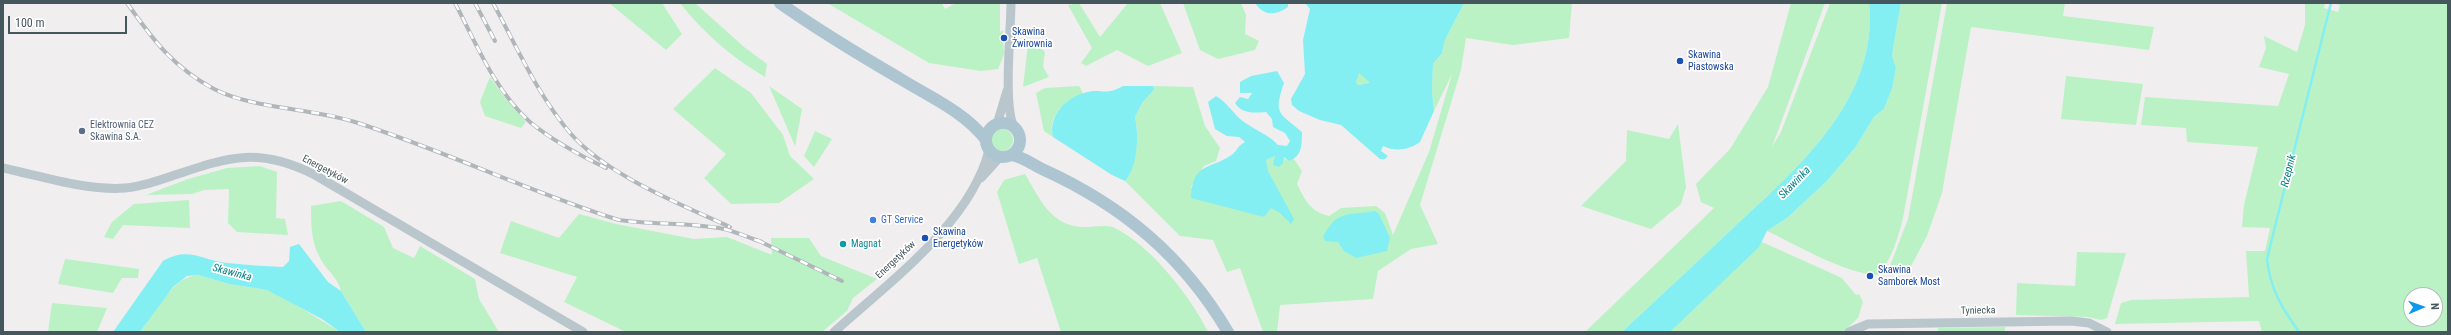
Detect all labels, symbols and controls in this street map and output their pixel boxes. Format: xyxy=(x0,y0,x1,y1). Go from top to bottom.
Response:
scale bar xyxy=(10,8,129,34)
text: 100 m xyxy=(15,16,45,30)
place label: Skawina Żwirownia xyxy=(1012,26,1052,50)
marker: Skawina Żwirownia xyxy=(999,33,1009,43)
place label: Skawina Piastowska xyxy=(1688,49,1733,72)
marker: Skawina Piastowska xyxy=(1675,56,1685,66)
place label: Elektrownia CEZ Skawina S.A. xyxy=(90,119,154,142)
marker: Elektrownia CEZ Skawina S.A. xyxy=(77,126,87,136)
street label: Energetyków xyxy=(300,153,350,187)
water label: Rzepnik xyxy=(2279,153,2299,189)
water label: Skawinka xyxy=(1776,164,1814,202)
place label: GT Service xyxy=(881,214,923,226)
marker: GT Service xyxy=(868,215,878,225)
place label: Skawina Energetyków xyxy=(933,226,983,250)
marker: Skawina Energetyków xyxy=(920,233,930,243)
place label: Magnat xyxy=(851,238,881,250)
street label: Energetyków xyxy=(874,238,918,282)
marker: Magnat xyxy=(838,239,848,249)
water label: Skawinka xyxy=(211,261,253,285)
place label: Skawina Samborek Most xyxy=(1878,264,1940,288)
marker: Skawina Samborek Most xyxy=(1865,271,1875,281)
north arrow xyxy=(2403,287,2443,327)
text: N xyxy=(2428,303,2441,310)
street label: Tyniecka xyxy=(1961,305,1995,317)

